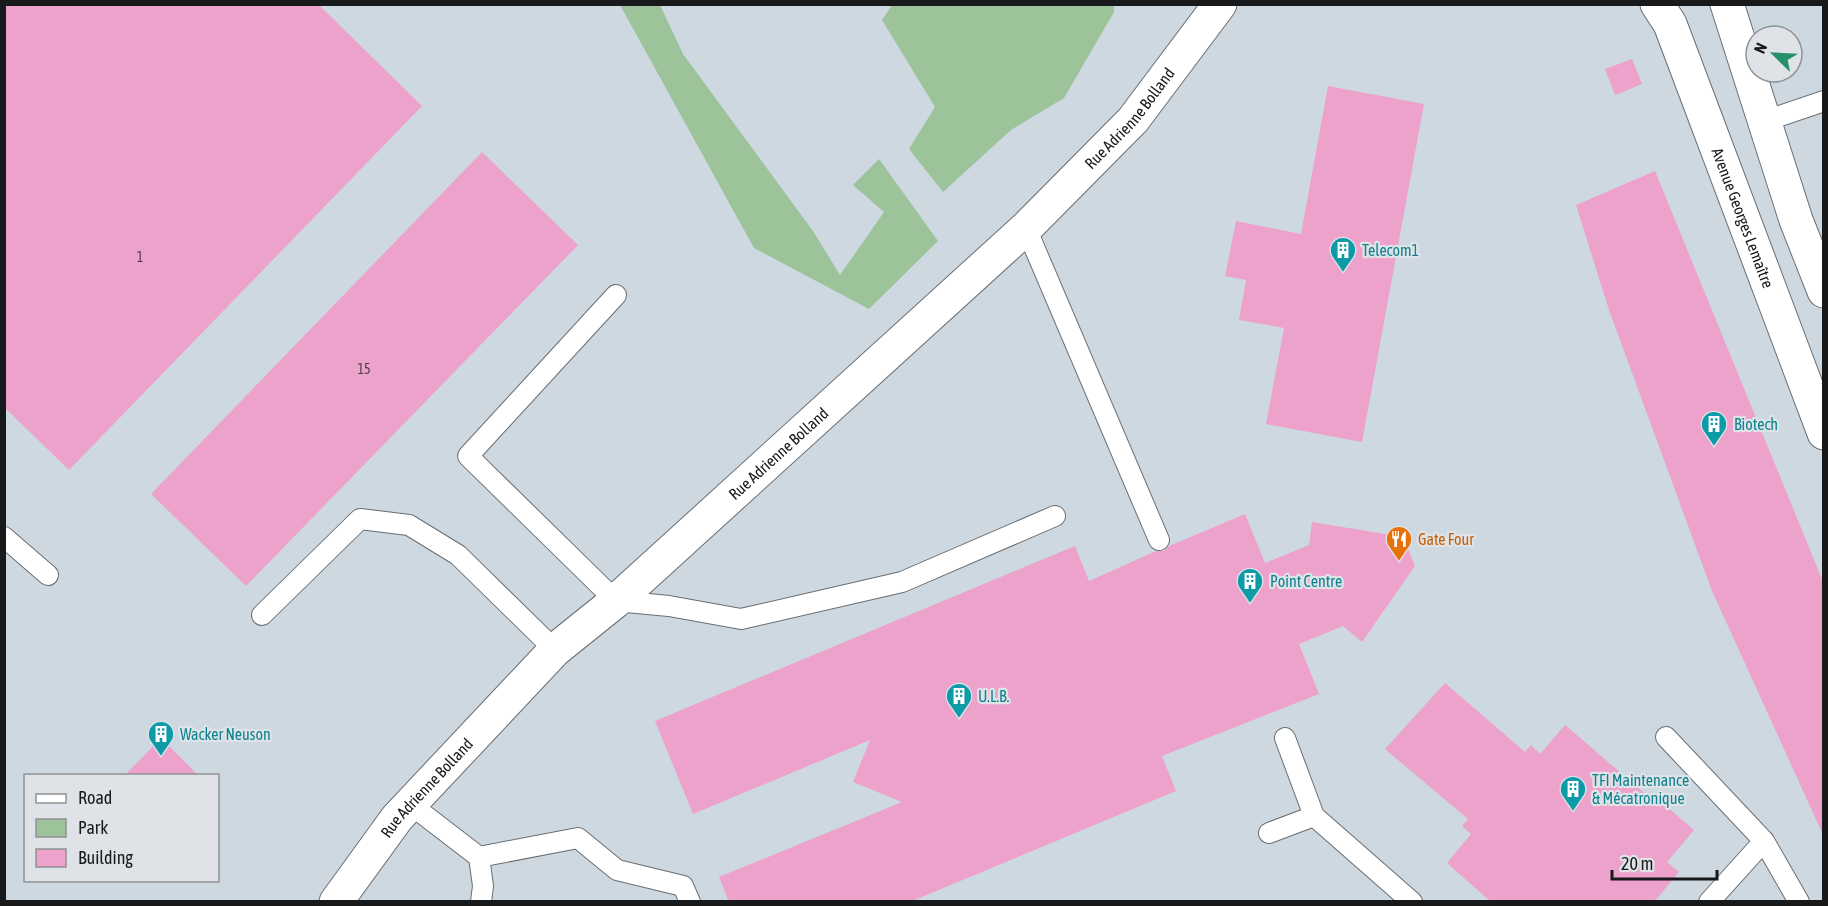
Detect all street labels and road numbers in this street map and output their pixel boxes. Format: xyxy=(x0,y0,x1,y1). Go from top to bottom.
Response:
street label: Rue Adrienne Bolland xyxy=(1081,64,1178,172)
street label: Avenue Georges Lemaître xyxy=(1708,145,1778,290)
street label: Rue Adrienne Bolland xyxy=(725,404,832,503)
street label: Rue Adrienne Bolland xyxy=(377,735,476,841)

